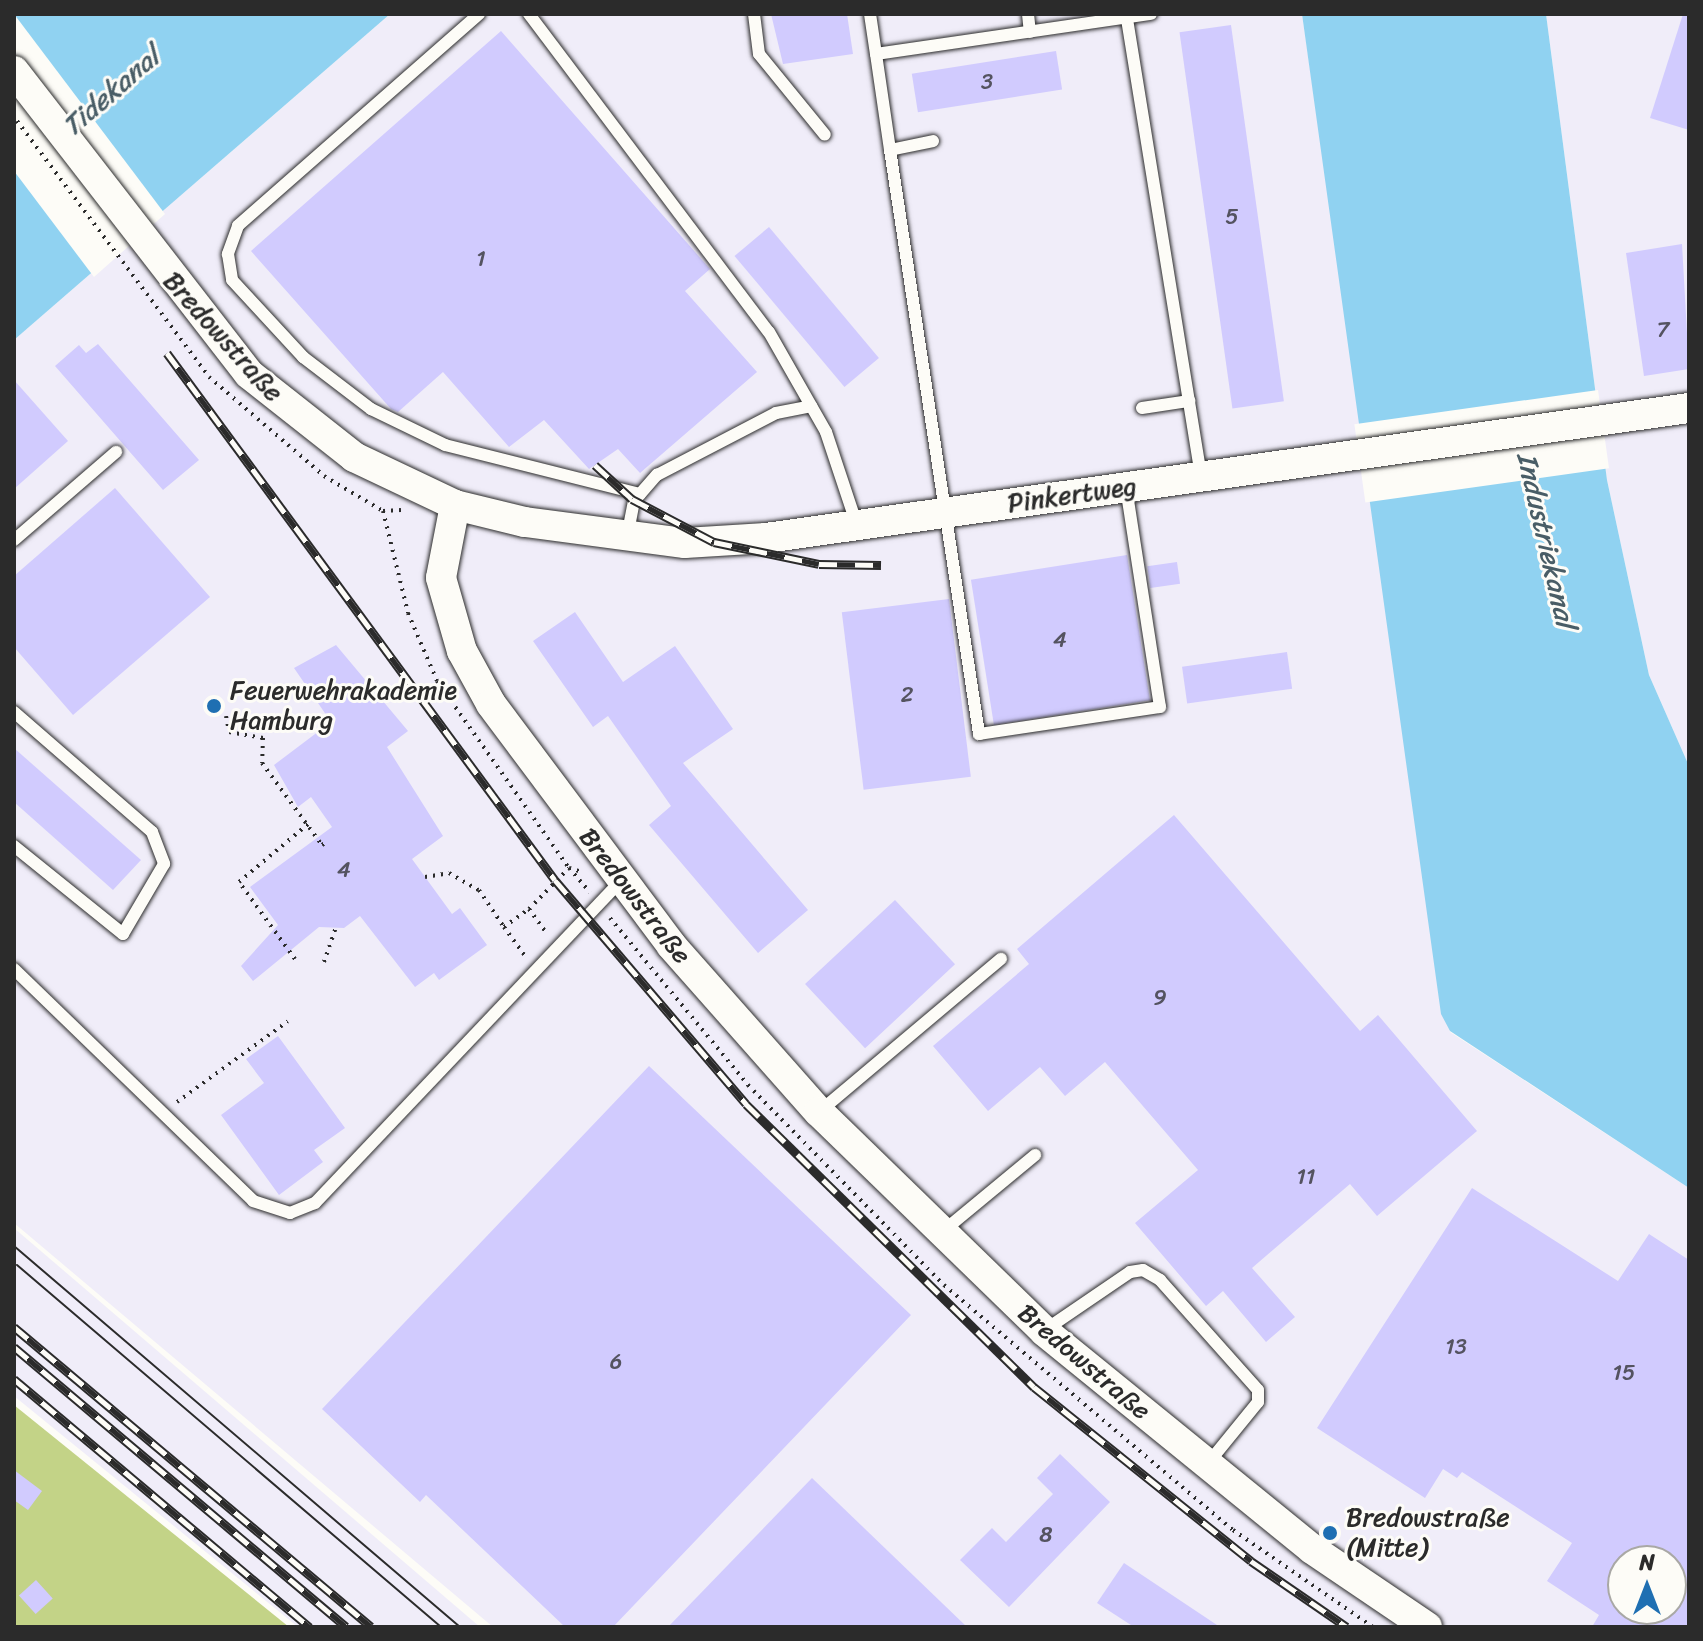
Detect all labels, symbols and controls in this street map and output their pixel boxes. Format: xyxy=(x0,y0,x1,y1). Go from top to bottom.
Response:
water label: Tidekanal xyxy=(55,40,167,144)
house number: 3 xyxy=(981,69,993,95)
house number: 5 xyxy=(1225,204,1239,230)
house number: 1 xyxy=(476,246,486,272)
street label: Bredowstraße xyxy=(157,266,289,408)
house number: 7 xyxy=(1657,317,1669,343)
water label: Industriekanal xyxy=(1510,449,1582,631)
street label: Pinkertweg xyxy=(1006,471,1138,519)
house number: 4 xyxy=(1053,627,1067,653)
place label: Feuerwehrakademie Hamburg xyxy=(230,675,457,736)
house number: 2 xyxy=(901,682,913,708)
marker: Feuerwehrakademie Hamburg xyxy=(205,697,223,715)
street label: Bredowstraße xyxy=(572,822,698,970)
house number: 4 xyxy=(337,857,351,883)
house number: 9 xyxy=(1153,985,1167,1011)
house number: 11 xyxy=(1297,1164,1315,1190)
street label: Bredowstraße xyxy=(1011,1297,1157,1427)
house number: 13 xyxy=(1445,1334,1467,1360)
house number: 6 xyxy=(610,1349,622,1375)
house number: 15 xyxy=(1613,1360,1635,1386)
place label: Bredowstraße (Mitte) xyxy=(1346,1502,1510,1564)
house number: 8 xyxy=(1039,1522,1053,1548)
marker: Bredowstraße (Mitte) xyxy=(1321,1524,1339,1542)
text: N xyxy=(1639,1543,1655,1582)
north arrow xyxy=(1607,1545,1687,1625)

